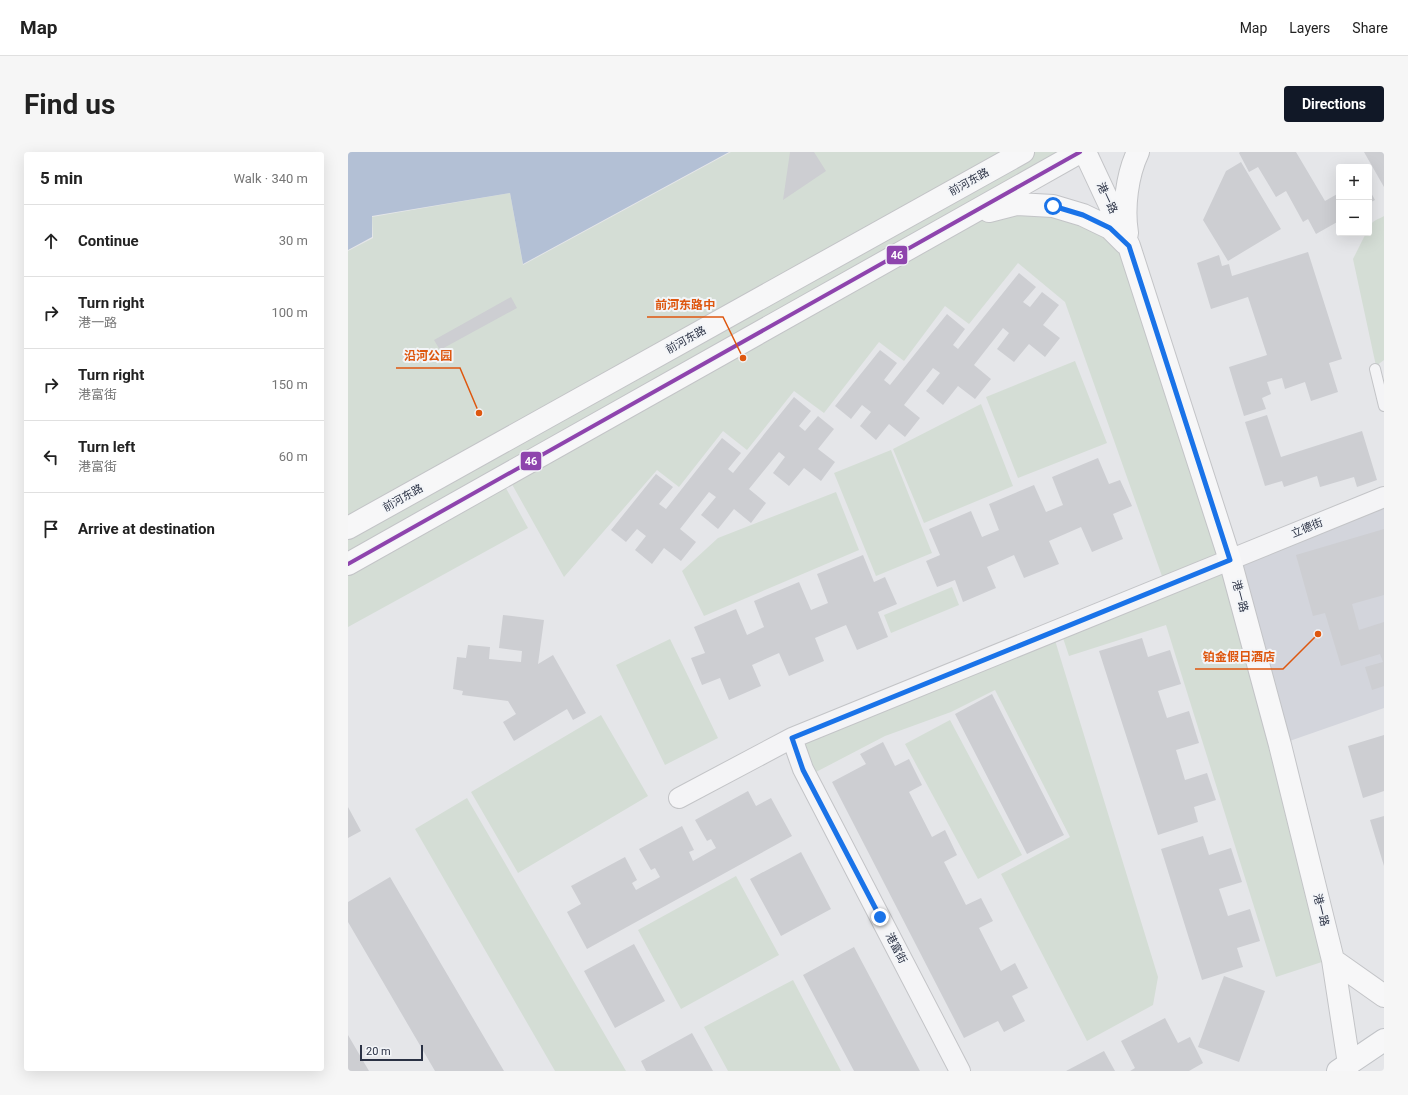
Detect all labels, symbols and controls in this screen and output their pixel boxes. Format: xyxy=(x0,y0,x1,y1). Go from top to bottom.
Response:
text: Map xyxy=(20,16,58,39)
text: Map xyxy=(1240,20,1267,36)
text: Layers xyxy=(1289,20,1330,36)
text: Share xyxy=(1352,20,1388,36)
button: Directions xyxy=(1284,86,1384,122)
text: Find us xyxy=(24,88,115,121)
map controls xyxy=(1336,164,1372,236)
button: + xyxy=(1336,164,1372,200)
street label: 前河东路 xyxy=(947,166,991,198)
text: 5 min xyxy=(40,168,83,188)
text: Walk · 340 m xyxy=(233,171,308,186)
street label: 港一路 xyxy=(1094,180,1120,216)
route start xyxy=(1044,197,1062,215)
button: − xyxy=(1336,200,1372,236)
icon: ahead xyxy=(40,230,62,252)
text: Continue xyxy=(78,232,139,250)
text: 30 m xyxy=(279,233,308,248)
line badge: 46 xyxy=(886,245,908,265)
text: 46 xyxy=(891,249,903,262)
callout: 前河东路中 xyxy=(647,293,723,317)
text: Turn right xyxy=(78,294,144,312)
text: 前河东路中 xyxy=(655,298,715,312)
icon: right xyxy=(40,302,62,324)
text: 100 m xyxy=(271,305,308,320)
text: 港一路 xyxy=(78,315,117,330)
street label: 前河东路 xyxy=(664,324,708,356)
callout: 沿河公园 xyxy=(396,344,460,368)
text: 沿河公园 xyxy=(404,349,452,363)
text: Turn right xyxy=(78,366,144,384)
icon: right xyxy=(40,374,62,396)
text: 150 m xyxy=(271,377,308,392)
text: 港富街 xyxy=(78,387,117,402)
text: Turn left xyxy=(78,438,135,456)
icon: left xyxy=(40,446,62,468)
text: 60 m xyxy=(279,449,308,464)
line badge: 46 xyxy=(520,451,542,471)
text: 46 xyxy=(525,455,537,468)
text: 港富街 xyxy=(78,459,117,474)
street label: 前河东路 xyxy=(381,482,425,514)
street label: 立德街 xyxy=(1289,516,1325,540)
icon: arrive xyxy=(40,518,62,540)
text: Arrive at destination xyxy=(78,520,215,538)
street label: 港一路 xyxy=(1229,578,1251,614)
callout: 铂金假日酒店 xyxy=(1195,645,1283,669)
text: 铂金假日酒店 xyxy=(1203,650,1275,664)
street label: 港一路 xyxy=(1311,892,1331,928)
route end xyxy=(871,908,889,926)
street label: 港富街 xyxy=(883,930,909,966)
scale bar xyxy=(360,1043,423,1062)
text: 20 m xyxy=(366,1045,391,1058)

